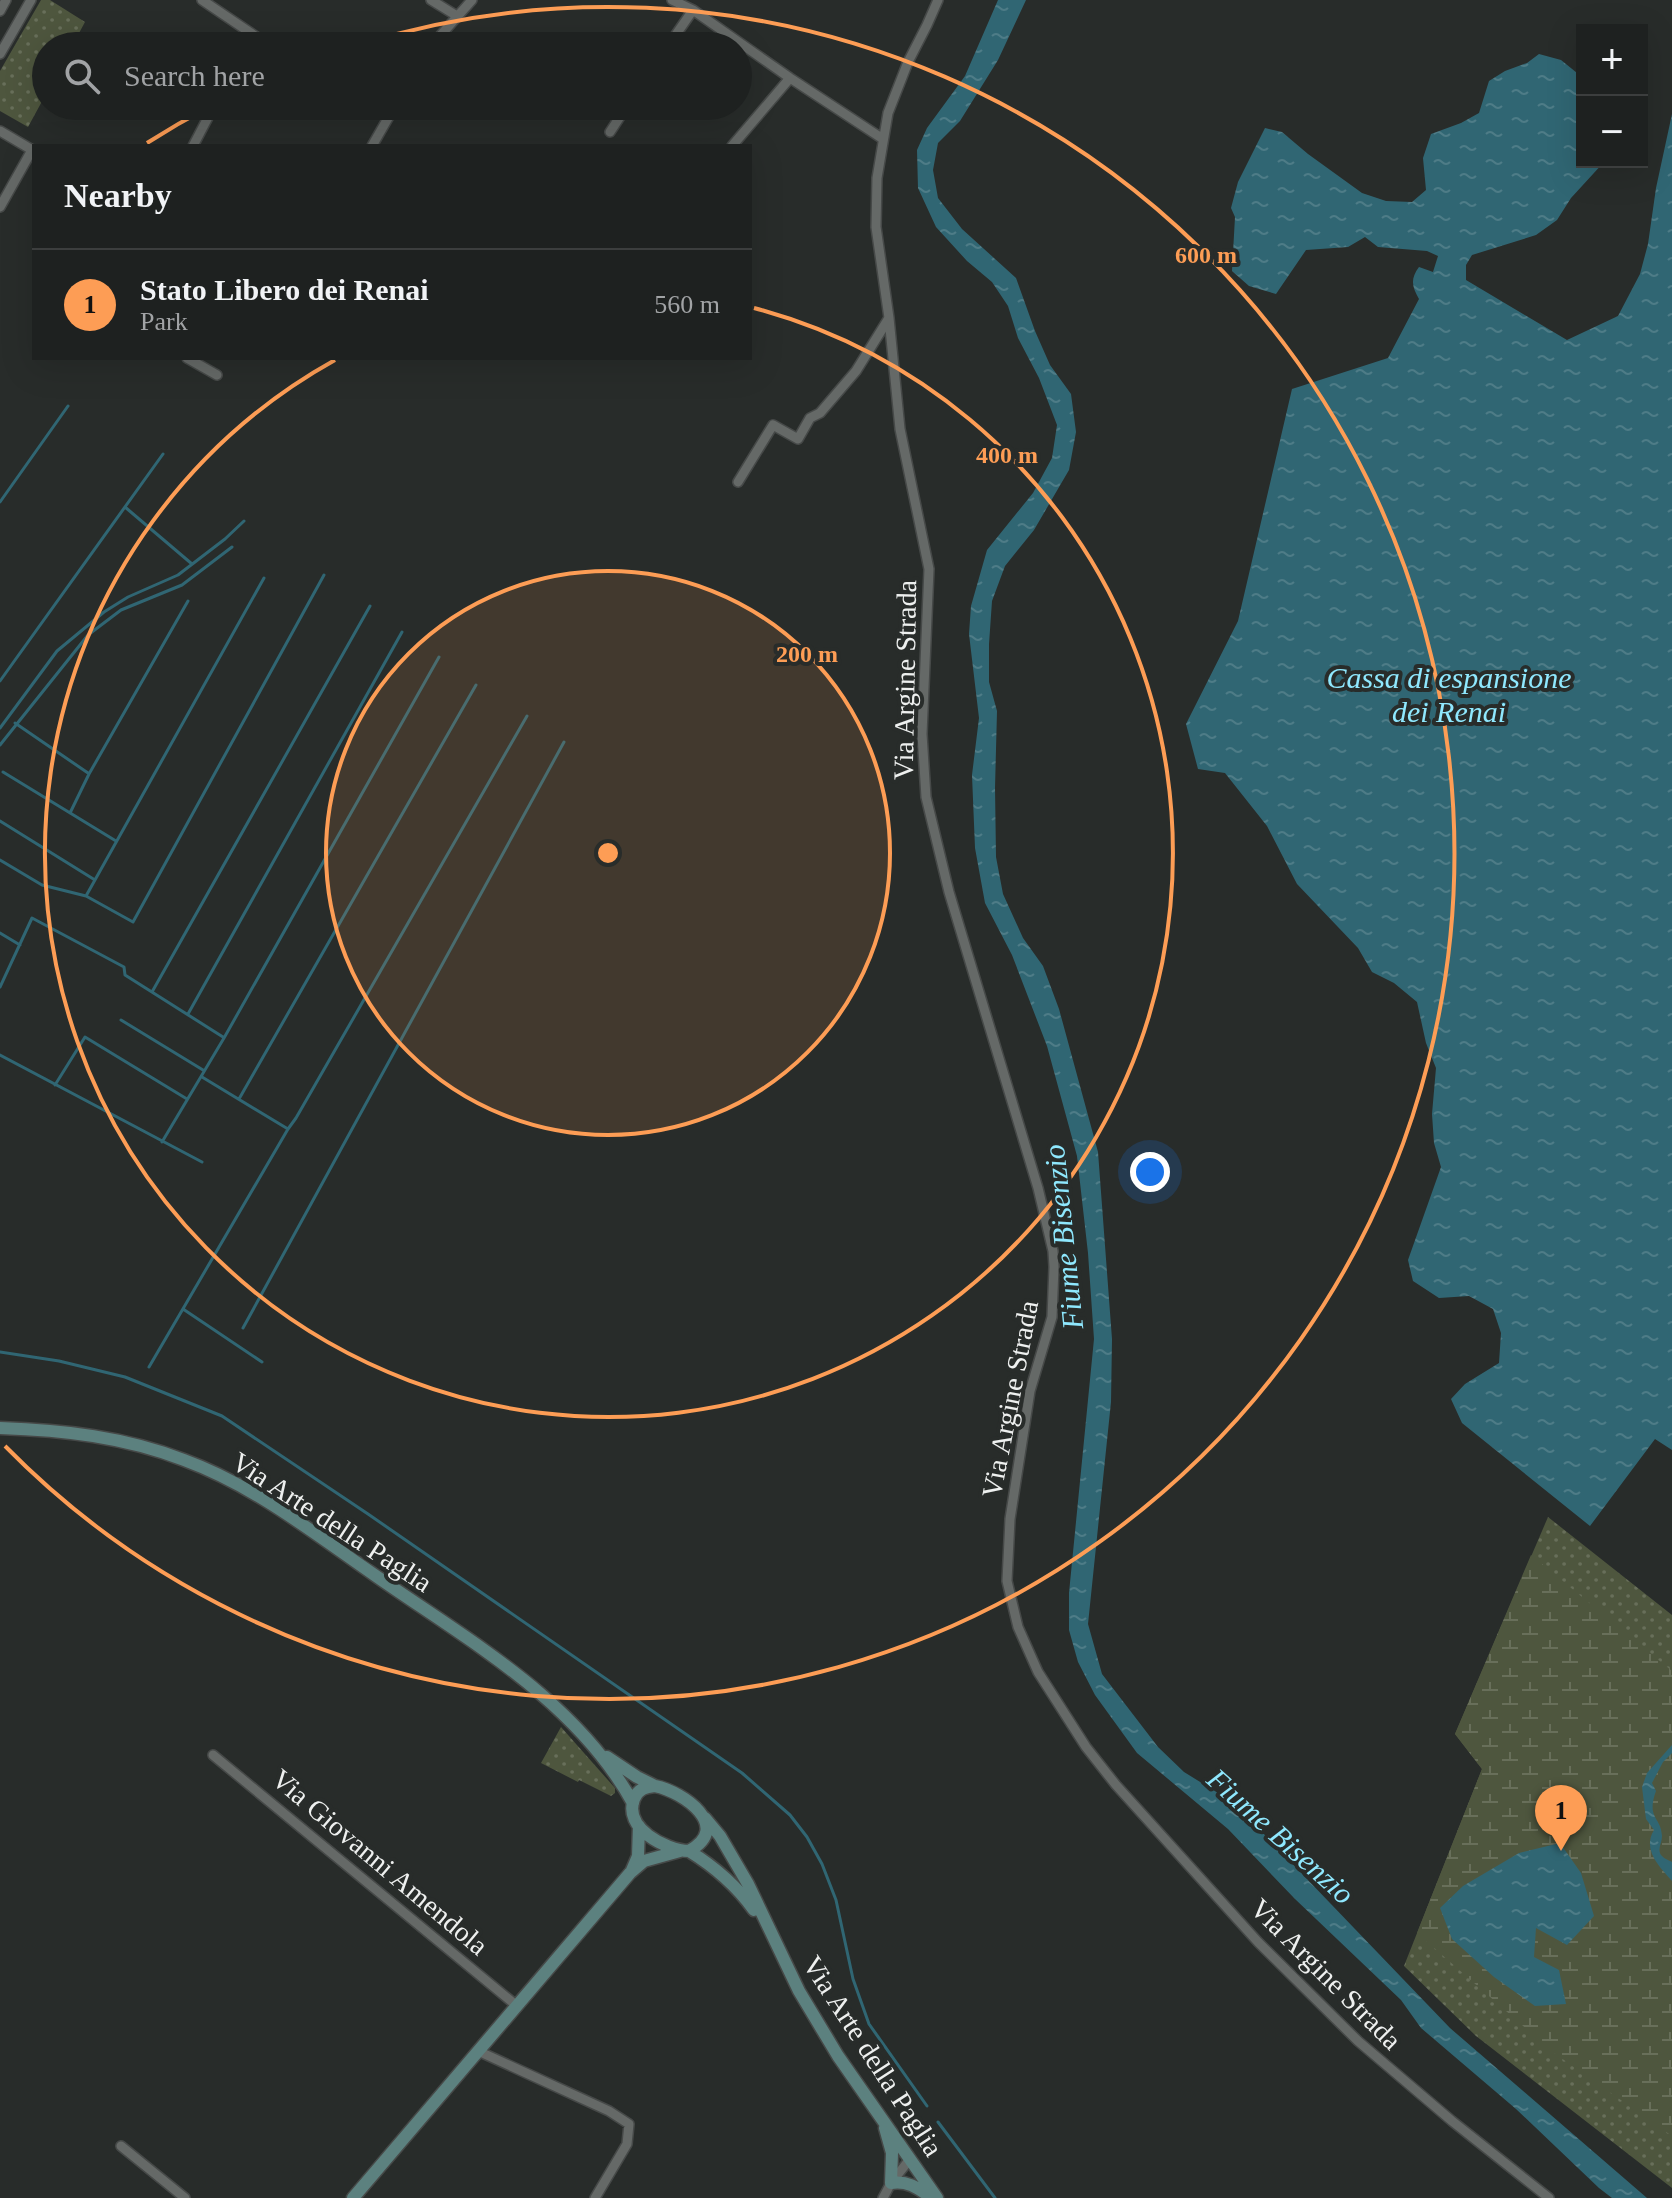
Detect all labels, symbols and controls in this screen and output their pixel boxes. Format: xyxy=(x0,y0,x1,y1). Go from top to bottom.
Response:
map controls xyxy=(1576,24,1648,168)
button: + xyxy=(1576,24,1648,96)
search box xyxy=(32,32,752,120)
icon: search xyxy=(60,54,104,98)
text: Search here xyxy=(124,59,265,92)
button: − xyxy=(1576,96,1648,168)
text: Nearby xyxy=(64,177,172,214)
text: 600 m xyxy=(1175,242,1237,268)
text: Stato Libero dei Renai xyxy=(140,273,429,306)
text: 1 xyxy=(84,290,97,319)
text: 560 m xyxy=(654,290,720,319)
text: Park xyxy=(140,307,188,336)
text: 400 m xyxy=(976,442,1038,468)
street label: Via Argine Strada xyxy=(888,579,922,780)
text: 200 m xyxy=(776,641,838,667)
water label: Cassa di espansione dei Renai xyxy=(1326,661,1572,728)
centre of rings xyxy=(594,839,622,867)
water label: Fiume Bisenzio xyxy=(1037,1143,1089,1332)
your location xyxy=(1130,1152,1170,1192)
street label: Via Argine Strada xyxy=(976,1297,1044,1500)
street label: Via Arte della Paglia xyxy=(226,1446,438,1599)
water label: Fiume Bisenzio xyxy=(1200,1761,1361,1910)
street label: Via Giovanni Amendola xyxy=(266,1763,495,1962)
pin: 1 xyxy=(1535,1785,1587,1851)
street label: Via Argine Strada xyxy=(1244,1892,1408,2056)
street label: Via Arte della Paglia xyxy=(797,1950,950,2162)

